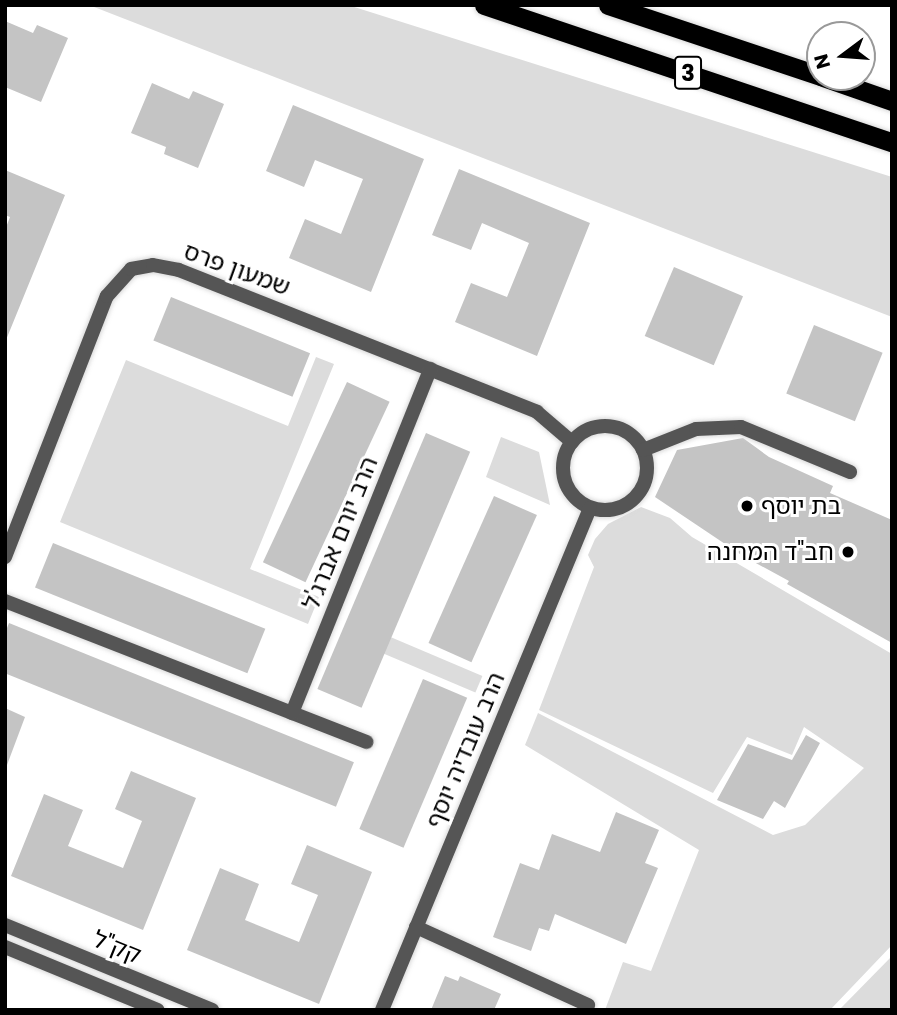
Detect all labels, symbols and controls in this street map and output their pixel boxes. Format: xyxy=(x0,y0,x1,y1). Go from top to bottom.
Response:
north arrow xyxy=(806,21,876,91)
text: N xyxy=(807,51,837,72)
road number: 3 xyxy=(674,54,702,92)
street label: שמעון פרס xyxy=(180,236,294,302)
street label: הרב יורם אברג'ל xyxy=(296,452,384,614)
place label: בת יוסף xyxy=(761,492,841,520)
marker: בת יוסף xyxy=(739,498,755,514)
place label: חב"ד המחנה xyxy=(707,538,834,566)
marker: חב"ד המחנה xyxy=(840,544,856,560)
street label: הרב עובדיה יוסף xyxy=(419,668,511,832)
street label: קק"ל xyxy=(89,924,145,970)

